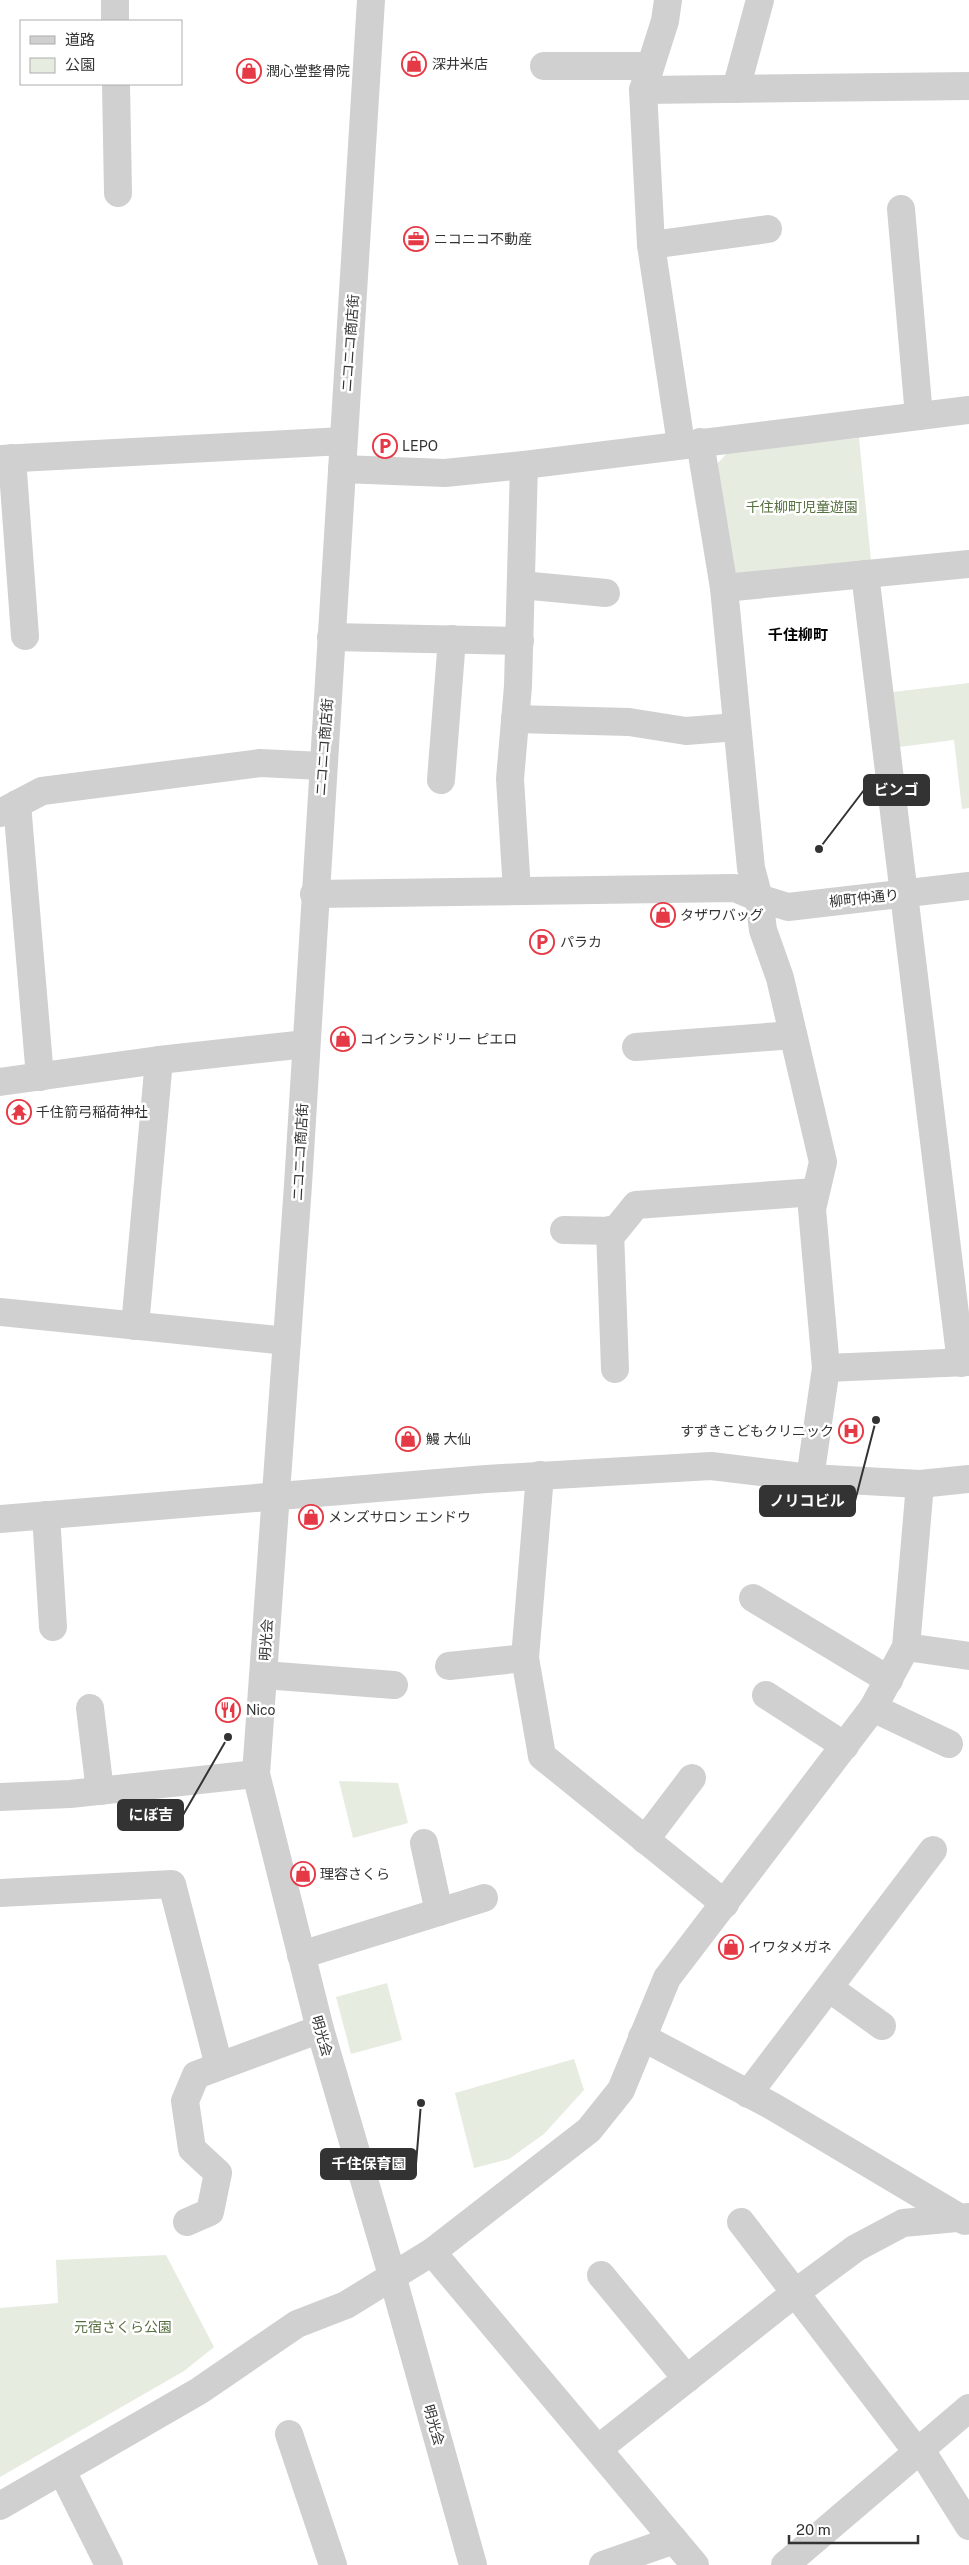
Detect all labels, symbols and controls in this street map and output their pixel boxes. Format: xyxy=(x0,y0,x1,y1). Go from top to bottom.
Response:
legend xyxy=(20,20,182,85)
text: 道路 xyxy=(65,31,95,48)
shop icon: 深井米店 xyxy=(401,51,427,77)
text: 公園 xyxy=(65,56,95,73)
place label: 深井米店 xyxy=(432,56,488,72)
shop icon: 潤心堂整骨院 xyxy=(236,58,262,84)
place label: 潤心堂整骨院 xyxy=(266,63,350,79)
office icon: ニコニコ不動産 xyxy=(403,226,429,252)
place label: ニコニコ不動産 xyxy=(434,231,532,247)
street label: ニコニコ商店街 xyxy=(339,294,361,392)
parking icon: LEPO xyxy=(372,433,398,459)
place label: LEPO xyxy=(402,438,438,454)
park label: 千住柳町児童遊園 xyxy=(746,499,858,515)
district label: 千住柳町 xyxy=(768,626,828,643)
street label: ニコニコ商店街 xyxy=(313,698,335,796)
callout: ビンゴ xyxy=(864,775,929,805)
text: ビンゴ xyxy=(873,781,919,798)
street label: 柳町仲通り xyxy=(828,886,900,910)
shop icon: タザワバッグ xyxy=(650,902,676,928)
place label: タザワバッグ xyxy=(680,907,764,923)
parking icon: パラカ xyxy=(529,929,555,955)
place label: パラカ xyxy=(560,934,602,950)
shop icon: コインランドリー ピエロ xyxy=(330,1026,356,1052)
place label: コインランドリー ピエロ xyxy=(360,1031,517,1047)
temple icon: 千住箭弓稲荷神社 xyxy=(6,1099,32,1125)
street label: ニコニコ商店街 xyxy=(289,1103,311,1201)
place label: 千住箭弓稲荷神社 xyxy=(36,1104,148,1120)
hospital icon: すずきこどもクリニック xyxy=(838,1418,864,1444)
place label: すずきこどもクリニック xyxy=(680,1423,834,1439)
shop icon: 鰻 大仙 xyxy=(395,1426,421,1452)
place label: 鰻 大仙 xyxy=(426,1431,471,1447)
callout: ノリコビル xyxy=(760,1486,855,1516)
text: ノリコビル xyxy=(769,1492,845,1509)
shop icon: メンズサロン エンドウ xyxy=(298,1504,324,1530)
place label: メンズサロン エンドウ xyxy=(328,1509,471,1525)
street label: 明光会 xyxy=(257,1618,275,1662)
restaurant icon: Nico xyxy=(215,1697,241,1723)
place label: Nico xyxy=(246,1702,276,1718)
callout: にぼ吉 xyxy=(118,1800,183,1830)
text: にぼ吉 xyxy=(128,1806,174,1823)
shop icon: 理容さくら xyxy=(290,1861,316,1887)
place label: 理容さくら xyxy=(320,1866,390,1882)
shop icon: イワタメガネ xyxy=(718,1934,744,1960)
place label: イワタメガネ xyxy=(748,1939,832,1955)
street label: 明光会 xyxy=(309,2014,335,2058)
callout: 千住保育園 xyxy=(321,2149,416,2179)
text: 千住保育園 xyxy=(331,2155,407,2172)
park label: 元宿さくら公園 xyxy=(74,2319,172,2335)
street label: 明光会 xyxy=(421,2403,447,2447)
scale bar xyxy=(789,2512,918,2544)
text: 20 m xyxy=(796,2521,831,2538)

